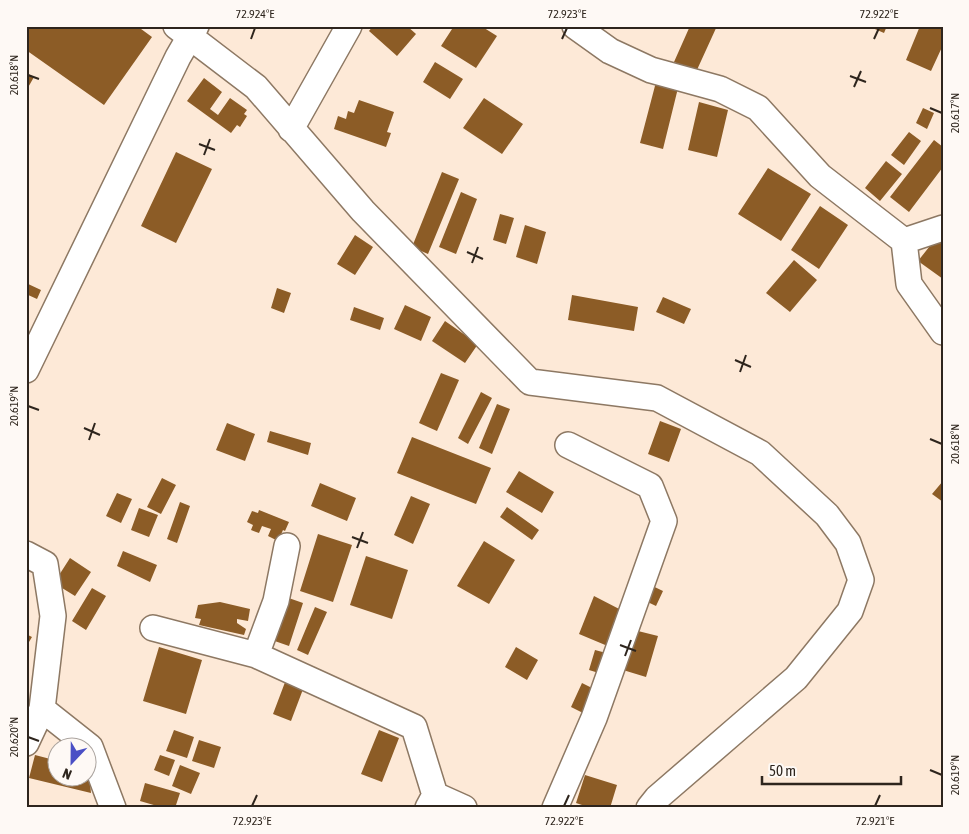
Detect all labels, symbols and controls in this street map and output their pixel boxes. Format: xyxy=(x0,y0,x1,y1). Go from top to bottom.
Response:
text: 72.924°E xyxy=(236,7,274,21)
text: 72.923°E xyxy=(548,7,586,21)
text: 72.922°E xyxy=(860,7,898,21)
text: 20.618°N xyxy=(7,55,21,95)
text: 20.617°N xyxy=(948,93,962,133)
text: 20.619°N xyxy=(7,386,21,426)
text: 20.618°N xyxy=(948,424,962,464)
text: 20.620°N xyxy=(7,717,21,757)
north arrow xyxy=(48,736,98,786)
scale bar xyxy=(762,754,900,786)
text: 20.619°N xyxy=(948,755,962,795)
text: 50 m xyxy=(769,762,796,779)
text: N xyxy=(60,765,74,783)
text: 72.923°E xyxy=(233,814,271,828)
text: 72.922°E xyxy=(545,814,583,828)
text: 72.921°E xyxy=(856,814,894,828)

